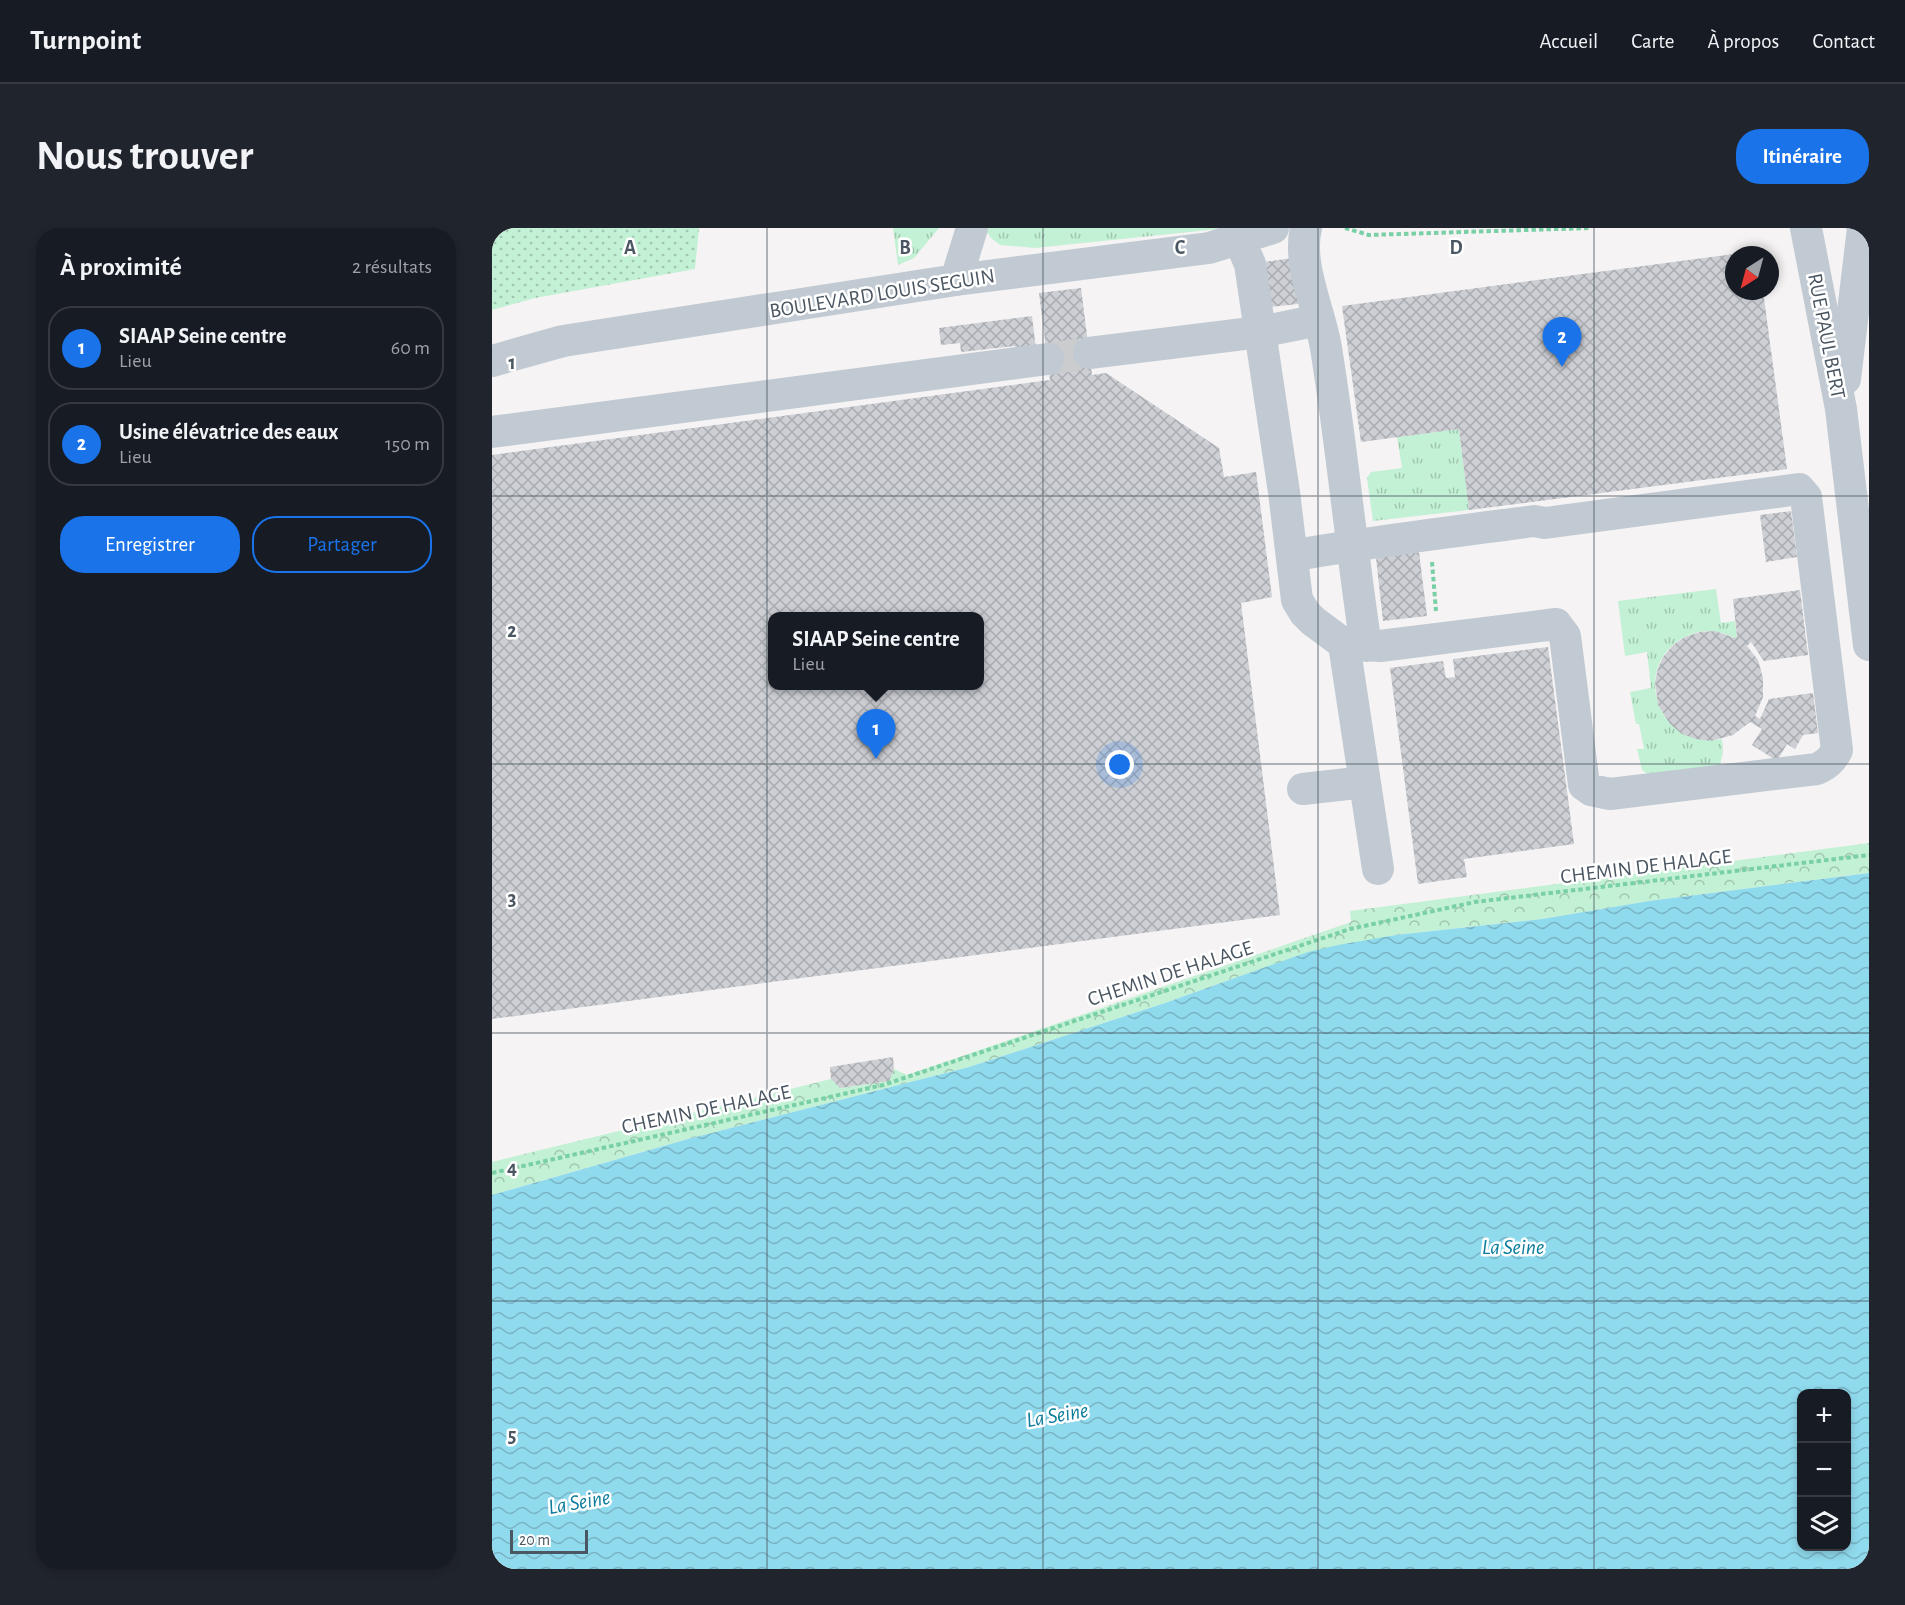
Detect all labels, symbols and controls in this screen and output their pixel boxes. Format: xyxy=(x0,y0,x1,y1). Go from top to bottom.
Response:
text: Turnpoint xyxy=(30,27,141,55)
text: Accueil xyxy=(1540,31,1598,52)
text: Carte xyxy=(1631,31,1674,52)
text: À propos xyxy=(1707,31,1779,52)
text: Contact xyxy=(1812,31,1875,52)
button: Itinéraire xyxy=(1736,129,1869,184)
text: Nous trouver xyxy=(36,135,253,177)
text: A xyxy=(624,238,636,258)
text: B xyxy=(899,238,911,258)
text: C xyxy=(1175,238,1186,258)
text: D xyxy=(1449,238,1463,258)
north arrow xyxy=(1725,246,1779,300)
text: À proximité xyxy=(60,254,182,280)
text: 2 résultats xyxy=(352,257,432,277)
street label: BOULEVARD LOUIS SEGUIN xyxy=(768,265,996,322)
street label: RUE PAUL BERT xyxy=(1804,271,1849,401)
pin: 2 xyxy=(1542,318,1582,367)
text: SIAAP Seine centre xyxy=(119,325,286,347)
text: 1 xyxy=(78,338,85,358)
text: 60 m xyxy=(391,338,430,358)
text: Lieu xyxy=(119,351,152,371)
text: 1 xyxy=(508,353,516,373)
text: Usine élévatrice des eaux xyxy=(119,421,338,443)
text: 2 xyxy=(77,434,86,454)
text: 150 m xyxy=(385,434,430,454)
text: Lieu xyxy=(119,447,152,467)
button: Enregistrer xyxy=(60,516,240,573)
button: Partager xyxy=(252,516,432,573)
popup xyxy=(768,612,984,690)
text: 2 xyxy=(507,621,517,641)
text: SIAAP Seine centre xyxy=(792,628,960,650)
text: Lieu xyxy=(792,654,825,674)
pin: 1 xyxy=(856,710,896,759)
your location xyxy=(1105,750,1134,779)
street label: CHEMIN DE HALAGE xyxy=(1559,846,1733,887)
text: 3 xyxy=(508,889,516,909)
street label: CHEMIN DE HALAGE xyxy=(1085,937,1255,1010)
street label: CHEMIN DE HALAGE xyxy=(620,1081,793,1138)
text: 4 xyxy=(507,1158,517,1178)
water label: La Seine xyxy=(1482,1236,1544,1258)
map controls xyxy=(1797,1389,1851,1551)
button: + xyxy=(1797,1389,1851,1443)
water label: La Seine xyxy=(1024,1399,1090,1431)
text: 5 xyxy=(508,1426,516,1446)
button: − xyxy=(1797,1443,1851,1497)
water label: La Seine xyxy=(546,1486,612,1518)
button: layers xyxy=(1797,1497,1851,1551)
scale bar xyxy=(510,1527,588,1554)
text: 20 m xyxy=(519,1532,550,1548)

